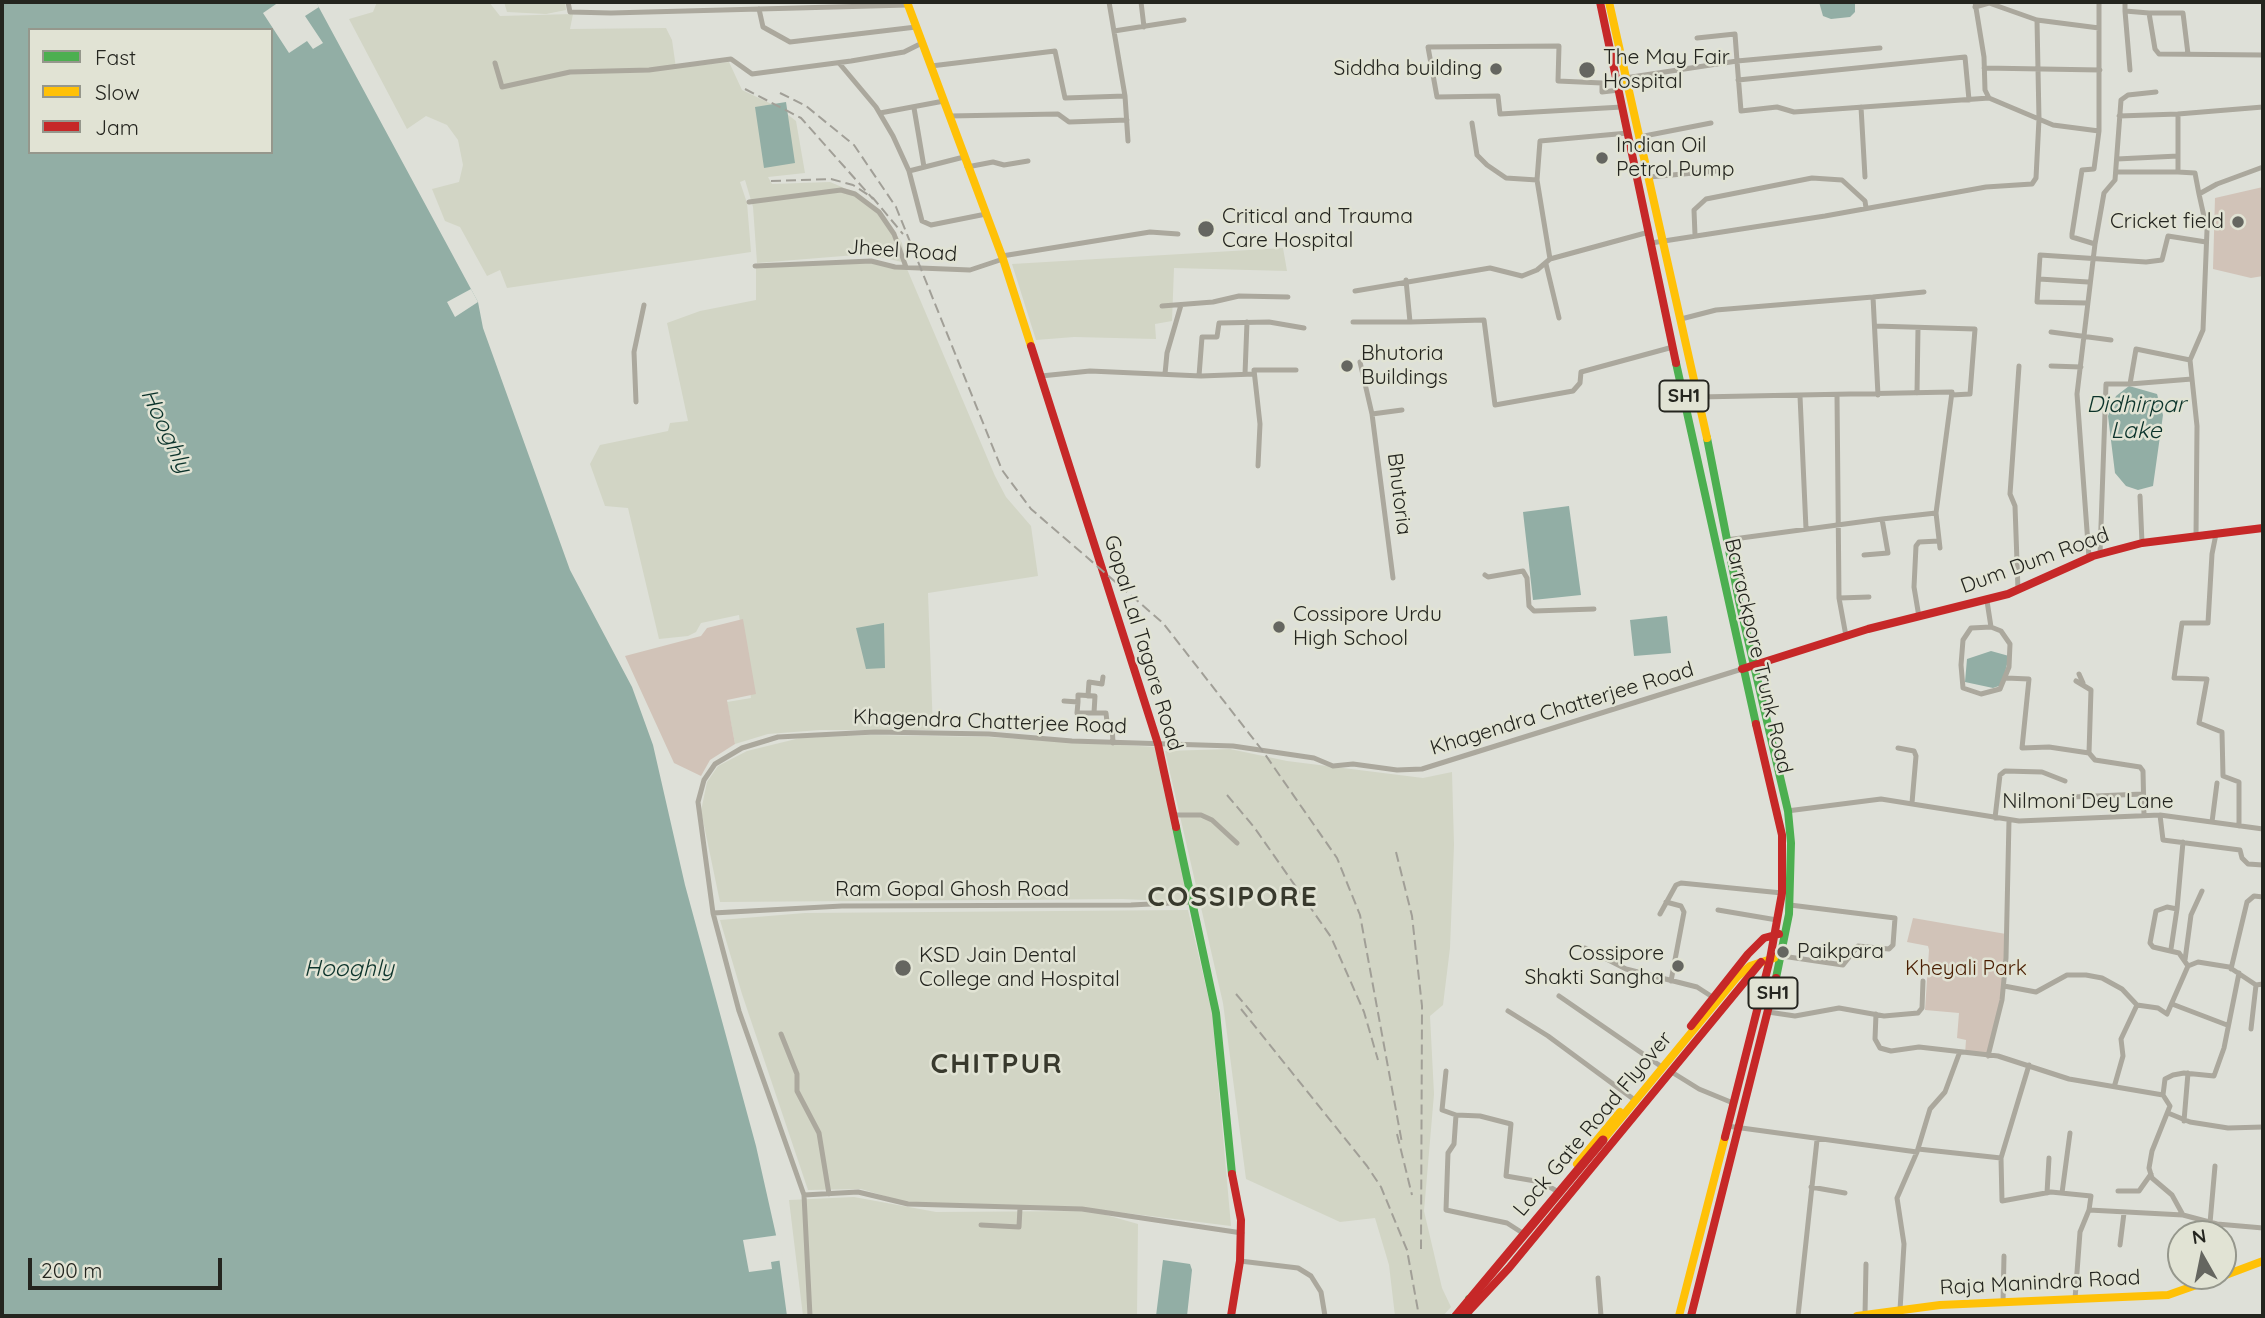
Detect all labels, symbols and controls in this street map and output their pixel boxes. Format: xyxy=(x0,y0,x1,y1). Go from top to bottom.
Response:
legend xyxy=(28,28,273,154)
text: Fast xyxy=(95,44,136,70)
place label: The May Fair Hospital xyxy=(1603,45,1730,95)
place label: Siddha building xyxy=(1334,56,1482,82)
marker: The May Fair Hospital xyxy=(1577,60,1597,80)
marker: Siddha building xyxy=(1488,61,1504,77)
text: Slow xyxy=(95,79,140,105)
text: Jam xyxy=(95,114,139,140)
place label: Indian Oil Petrol Pump xyxy=(1616,133,1734,183)
marker: Indian Oil Petrol Pump xyxy=(1594,150,1610,166)
place label: Critical and Trauma Care Hospital xyxy=(1222,204,1413,254)
place label: Cricket field xyxy=(2110,209,2224,235)
marker: Cricket field xyxy=(2230,214,2246,230)
marker: Critical and Trauma Care Hospital xyxy=(1196,219,1216,239)
street label: Jheel Road xyxy=(846,235,958,267)
place label: Bhutoria Buildings xyxy=(1361,341,1448,391)
marker: Bhutoria Buildings xyxy=(1339,358,1355,374)
road number: SH1 xyxy=(1660,380,1708,412)
water label: Hooghly xyxy=(135,384,197,478)
water label: Didhirpar Lake xyxy=(2087,391,2185,445)
street label: Bhutoria xyxy=(1381,452,1417,536)
street label: Dum Dum Road xyxy=(1957,522,2113,600)
street label: Gopal Lal Tagore Road xyxy=(1098,532,1188,754)
street label: Barrackpore Trunk Road xyxy=(1719,536,1797,776)
place label: Cossipore Urdu High School xyxy=(1293,602,1442,652)
marker: Cossipore Urdu High School xyxy=(1271,619,1287,635)
street label: Khagendra Chatterjee Road xyxy=(1427,657,1697,761)
street label: Khagendra Chatterjee Road xyxy=(853,705,1127,739)
street label: Nilmoni Dey Lane xyxy=(2002,789,2174,815)
street label: Ram Gopal Ghosh Road xyxy=(835,877,1069,903)
district label: COSSIPORE xyxy=(1148,881,1318,915)
place label: Paikpara xyxy=(1797,939,1884,965)
place label: Cossipore Shakti Sangha xyxy=(1525,941,1664,991)
place label: KSD Jain Dental College and Hospital xyxy=(919,943,1120,993)
marker: Paikpara xyxy=(1775,944,1791,960)
water label: Hooghly xyxy=(304,955,394,983)
park label: Kheyali Park xyxy=(1905,956,2027,982)
marker: KSD Jain Dental College and Hospital xyxy=(893,958,913,978)
marker: Cossipore Shakti Sangha xyxy=(1670,958,1686,974)
road number: SH1 xyxy=(1748,978,1798,1009)
street label: Lock Gate Road Flyover xyxy=(1508,1026,1678,1222)
district label: CHITPUR xyxy=(931,1048,1063,1082)
north arrow xyxy=(2167,1220,2237,1290)
text: N xyxy=(2190,1223,2208,1249)
scale bar xyxy=(32,1244,226,1288)
text: 200 m xyxy=(41,1257,103,1283)
street label: Raja Manindra Road xyxy=(1939,1265,2141,1301)

